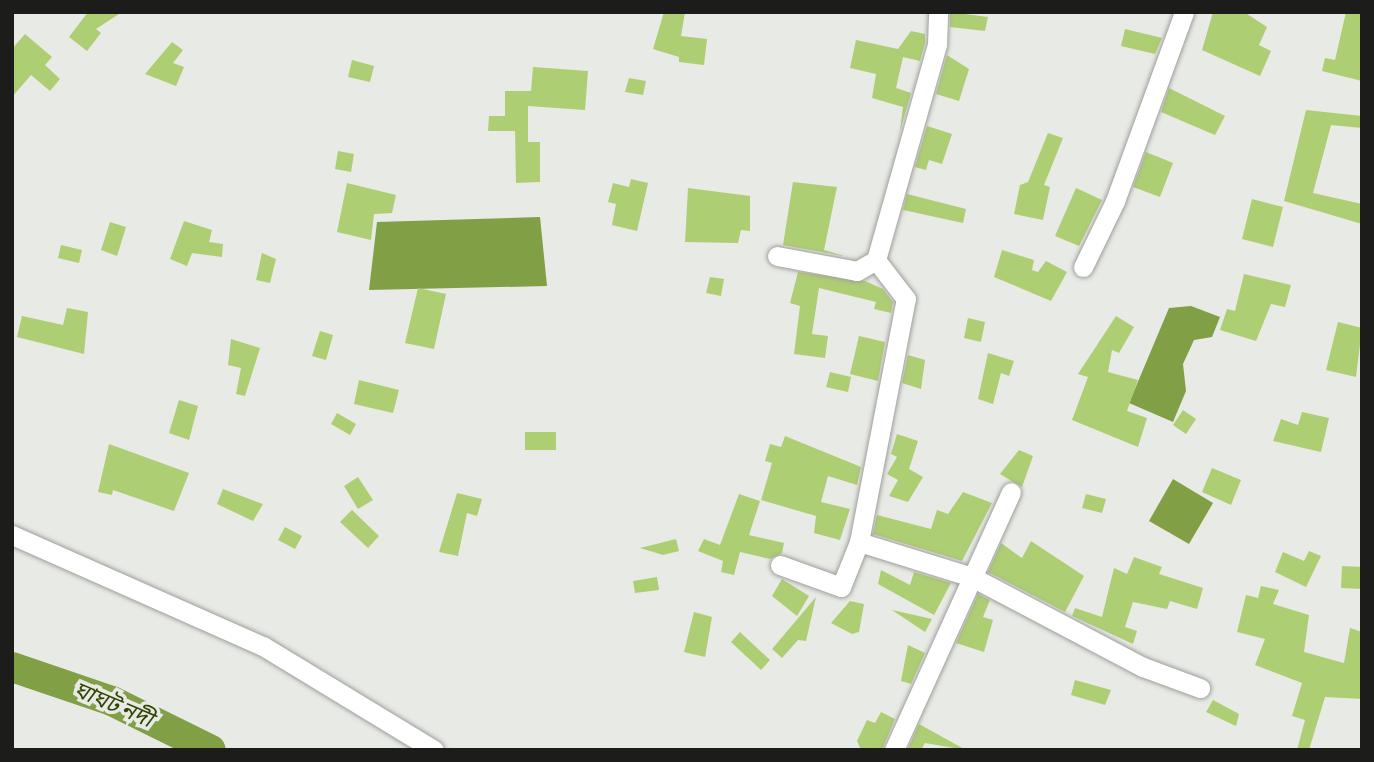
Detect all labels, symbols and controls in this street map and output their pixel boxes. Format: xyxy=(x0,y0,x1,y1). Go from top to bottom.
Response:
water label: ঘাঘট নদী xyxy=(69,676,157,734)

